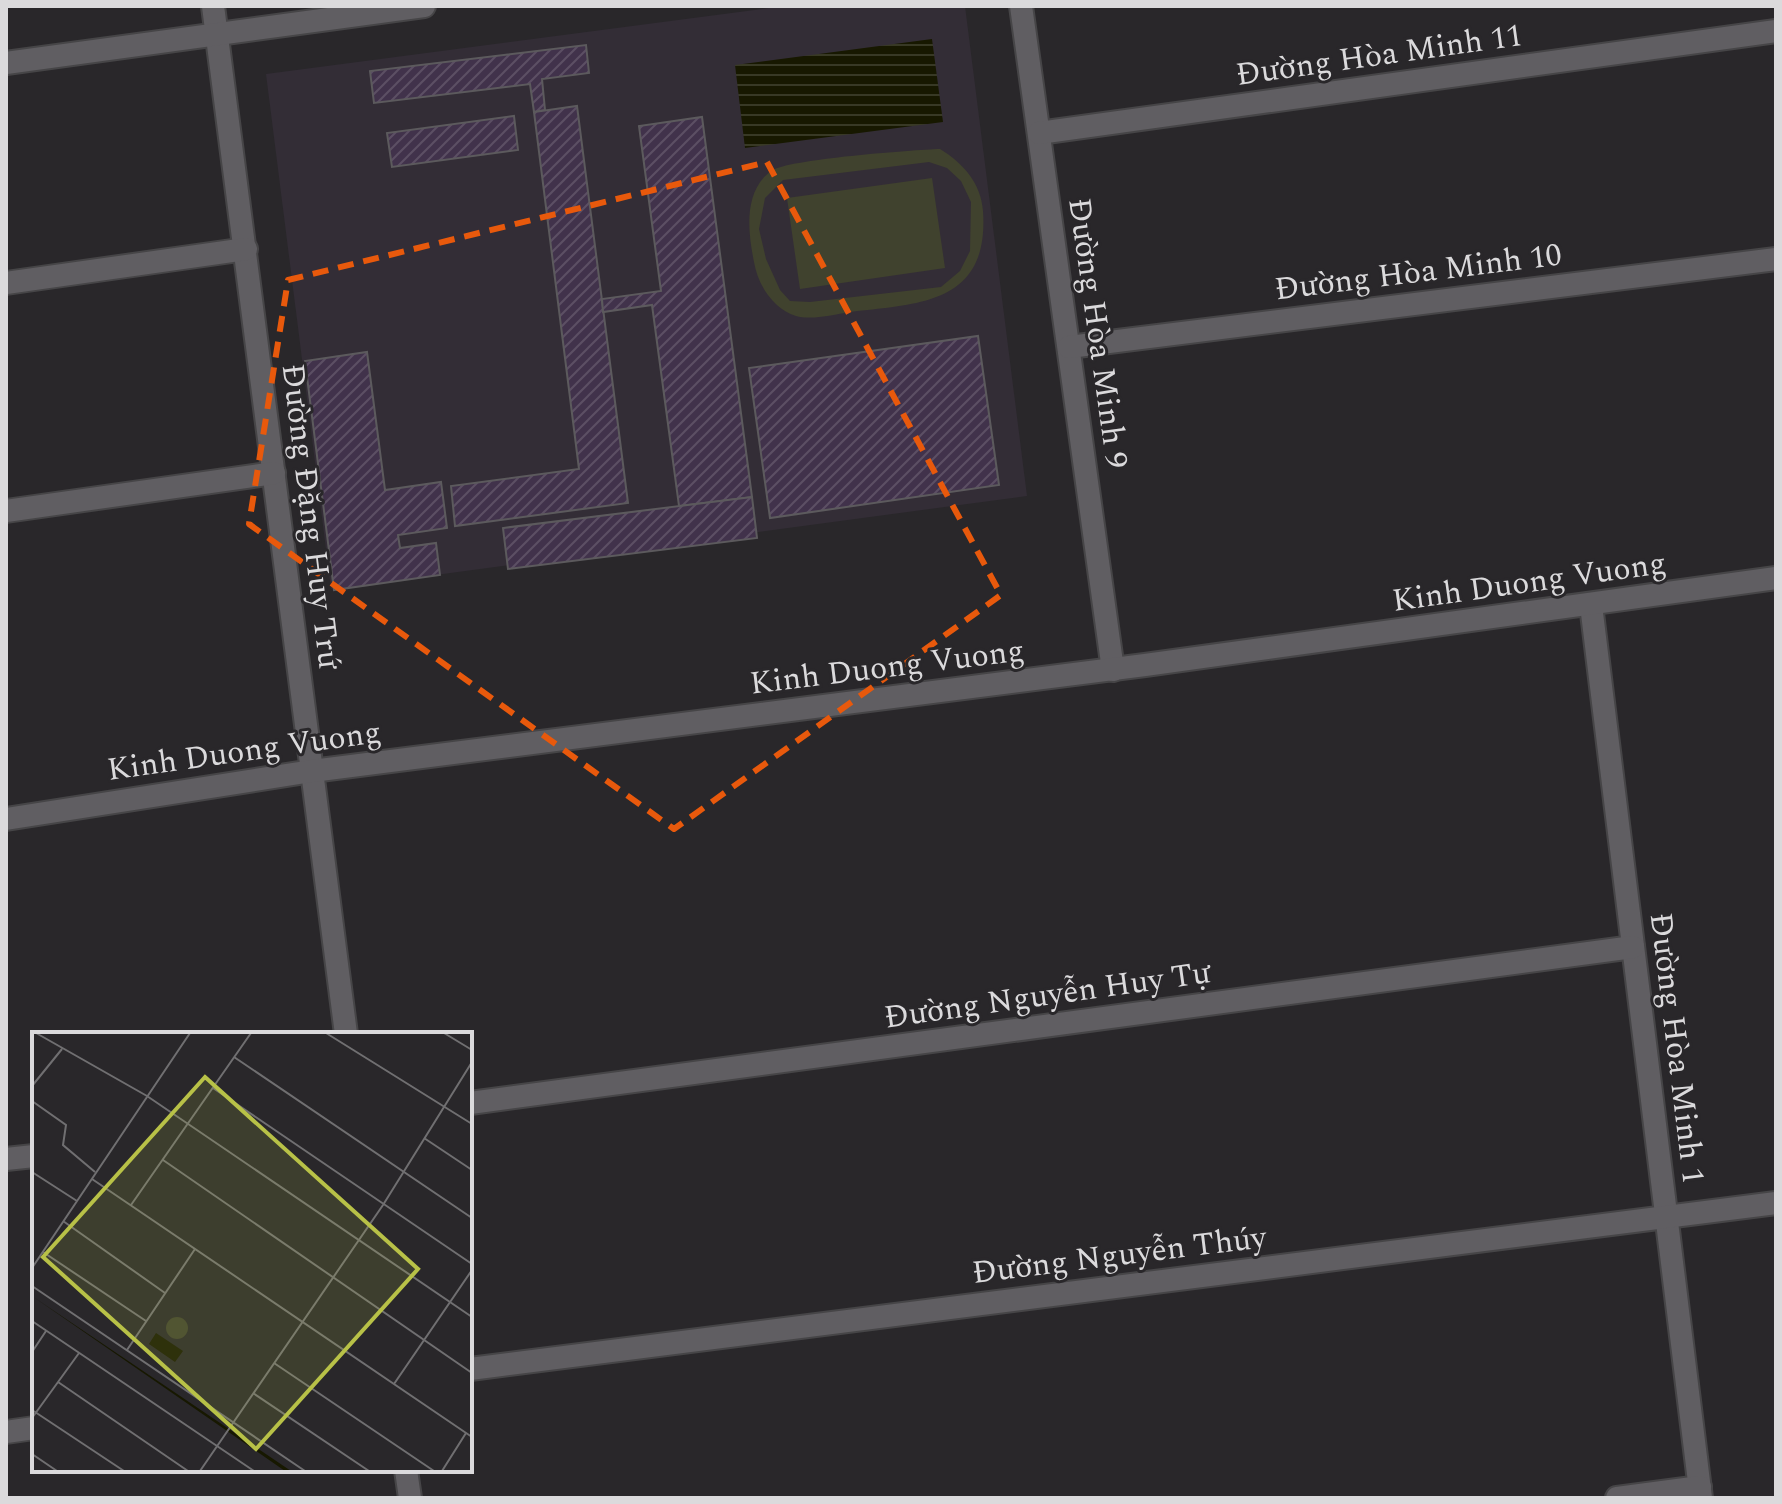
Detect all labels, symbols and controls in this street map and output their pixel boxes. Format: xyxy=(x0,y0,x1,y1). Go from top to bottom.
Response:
street label: Đường Hòa Minh 11 xyxy=(1233,11,1526,100)
street label: Đường Hòa Minh 9 xyxy=(1054,195,1141,472)
street label: Đường Hòa Minh 10 xyxy=(1272,231,1565,314)
street label: Đường Đặng Huy Trứ xyxy=(267,361,354,673)
street label: Kinh Duong Vuong xyxy=(1389,539,1669,626)
street label: Kinh Duong Vuong xyxy=(747,626,1027,709)
street label: Kinh Duong Vuong xyxy=(104,708,384,795)
street label: Đường Hòa Minh 1 xyxy=(1636,910,1717,1187)
street label: Đường Nguyễn Huy Tự xyxy=(881,948,1215,1043)
inset map xyxy=(32,1032,472,1472)
street label: Đường Nguyễn Thúy xyxy=(969,1213,1271,1298)

